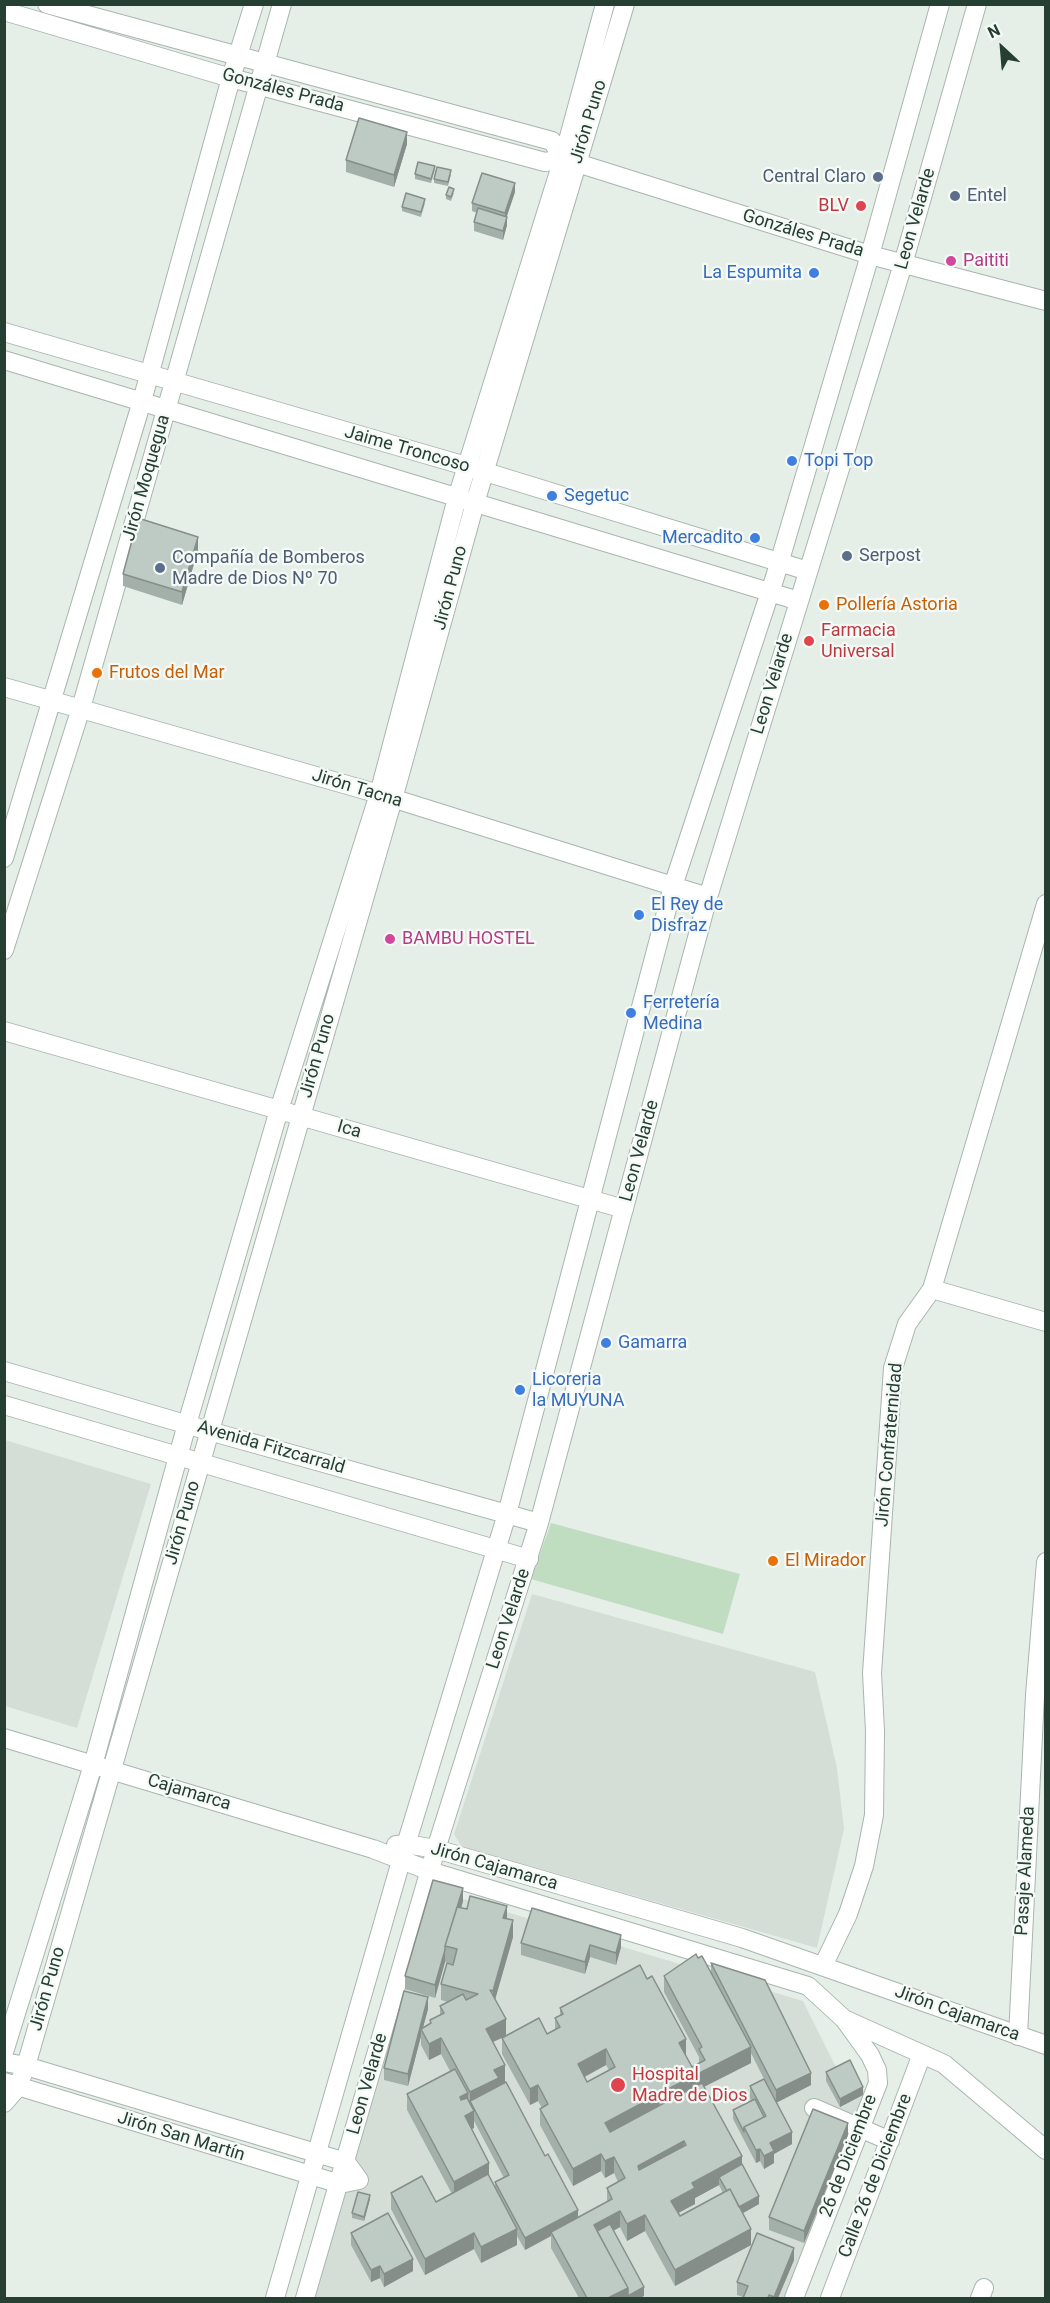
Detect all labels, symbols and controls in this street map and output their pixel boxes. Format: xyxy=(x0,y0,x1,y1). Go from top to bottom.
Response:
north arrow xyxy=(972,18,1032,78)
text: N xyxy=(985,20,1003,42)
street label: Gonzáles Prada xyxy=(219,64,347,118)
street label: Jirón Puno xyxy=(566,78,612,166)
place label: Central Claro xyxy=(762,166,866,188)
street label: Leon Velarde xyxy=(891,166,941,272)
marker: Central Claro xyxy=(871,170,885,184)
place label: Entel xyxy=(967,185,1007,207)
marker: Entel xyxy=(948,189,962,203)
place label: BLV xyxy=(818,195,849,217)
marker: BLV xyxy=(854,199,868,213)
street label: Gonzáles Prada xyxy=(740,205,866,263)
place label: Paititi xyxy=(963,250,1009,272)
marker: Paititi xyxy=(944,254,958,268)
place label: La Espumita xyxy=(703,262,802,284)
marker: La Espumita xyxy=(807,266,821,280)
street label: Jirón Moquegua xyxy=(119,412,175,544)
street label: Jaime Troncoso xyxy=(342,422,472,478)
place label: Topi Top xyxy=(804,450,873,472)
marker: Topi Top xyxy=(785,454,799,468)
place label: Segetuc xyxy=(564,485,629,507)
marker: Segetuc xyxy=(545,489,559,503)
place label: Mercadito xyxy=(662,527,743,549)
marker: Mercadito xyxy=(748,531,762,545)
street label: Jirón Puno xyxy=(429,543,473,633)
place label: Serpost xyxy=(859,545,921,567)
place label: Compañía de Bomberos Madre de Dios Nº 70 xyxy=(172,547,365,590)
marker: Serpost xyxy=(840,549,854,563)
marker: Compañía de Bomberos Madre de Dios Nº 70 xyxy=(153,561,167,575)
place label: Pollería Astoria xyxy=(836,594,958,616)
marker: Pollería Astoria xyxy=(817,598,831,612)
place label: Farmacia Universal xyxy=(821,620,896,662)
street label: Leon Velarde xyxy=(747,631,799,737)
marker: Farmacia Universal xyxy=(802,634,816,648)
place label: Frutos del Mar xyxy=(109,662,225,684)
marker: Frutos del Mar xyxy=(90,666,104,680)
street label: Jirón Tacna xyxy=(309,765,405,813)
place label: El Rey de Disfraz xyxy=(651,894,723,936)
marker: El Rey de Disfraz xyxy=(632,908,646,922)
place label: BAMBU HOSTEL xyxy=(402,928,535,950)
marker: BAMBU HOSTEL xyxy=(383,932,397,946)
place label: Ferretería Medina xyxy=(643,992,720,1034)
marker: Ferretería Medina xyxy=(624,1006,638,1020)
street label: Jirón Puno xyxy=(296,1012,340,1100)
street label: Leon Velarde xyxy=(616,1098,664,1204)
street label: Ica xyxy=(334,1116,364,1144)
place label: Gamarra xyxy=(618,1332,687,1354)
marker: Gamarra xyxy=(599,1336,613,1350)
street label: Jirón Confraternidad xyxy=(872,1362,908,1528)
place label: Licoreria la MUYUNA xyxy=(532,1369,624,1412)
marker: Licoreria la MUYUNA xyxy=(513,1383,527,1397)
street label: Avenida Fitzcarrald xyxy=(195,1417,347,1479)
street label: Jirón Puno xyxy=(161,1479,205,1567)
place label: El Mirador xyxy=(785,1550,866,1572)
marker: El Mirador xyxy=(766,1554,780,1568)
street label: Leon Velarde xyxy=(483,1566,535,1672)
street label: Cajamarca xyxy=(145,1770,233,1816)
street label: Pasaje Alameda xyxy=(1012,1806,1040,1936)
street label: Jirón Cajamarca xyxy=(428,1839,560,1895)
street label: Jirón Puno xyxy=(26,1945,70,2033)
street label: Jirón Cajamarca xyxy=(892,1981,1022,2047)
street label: Leon Velarde xyxy=(343,2031,393,2137)
place label: Hospital Madre de Dios xyxy=(632,2064,748,2106)
marker: Hospital Madre de Dios xyxy=(609,2076,627,2094)
street label: Calle 26 de Diciembre xyxy=(835,2091,917,2261)
street label: 26 de Diciembre xyxy=(816,2092,882,2220)
street label: Jirón San Martín xyxy=(115,2107,247,2167)

